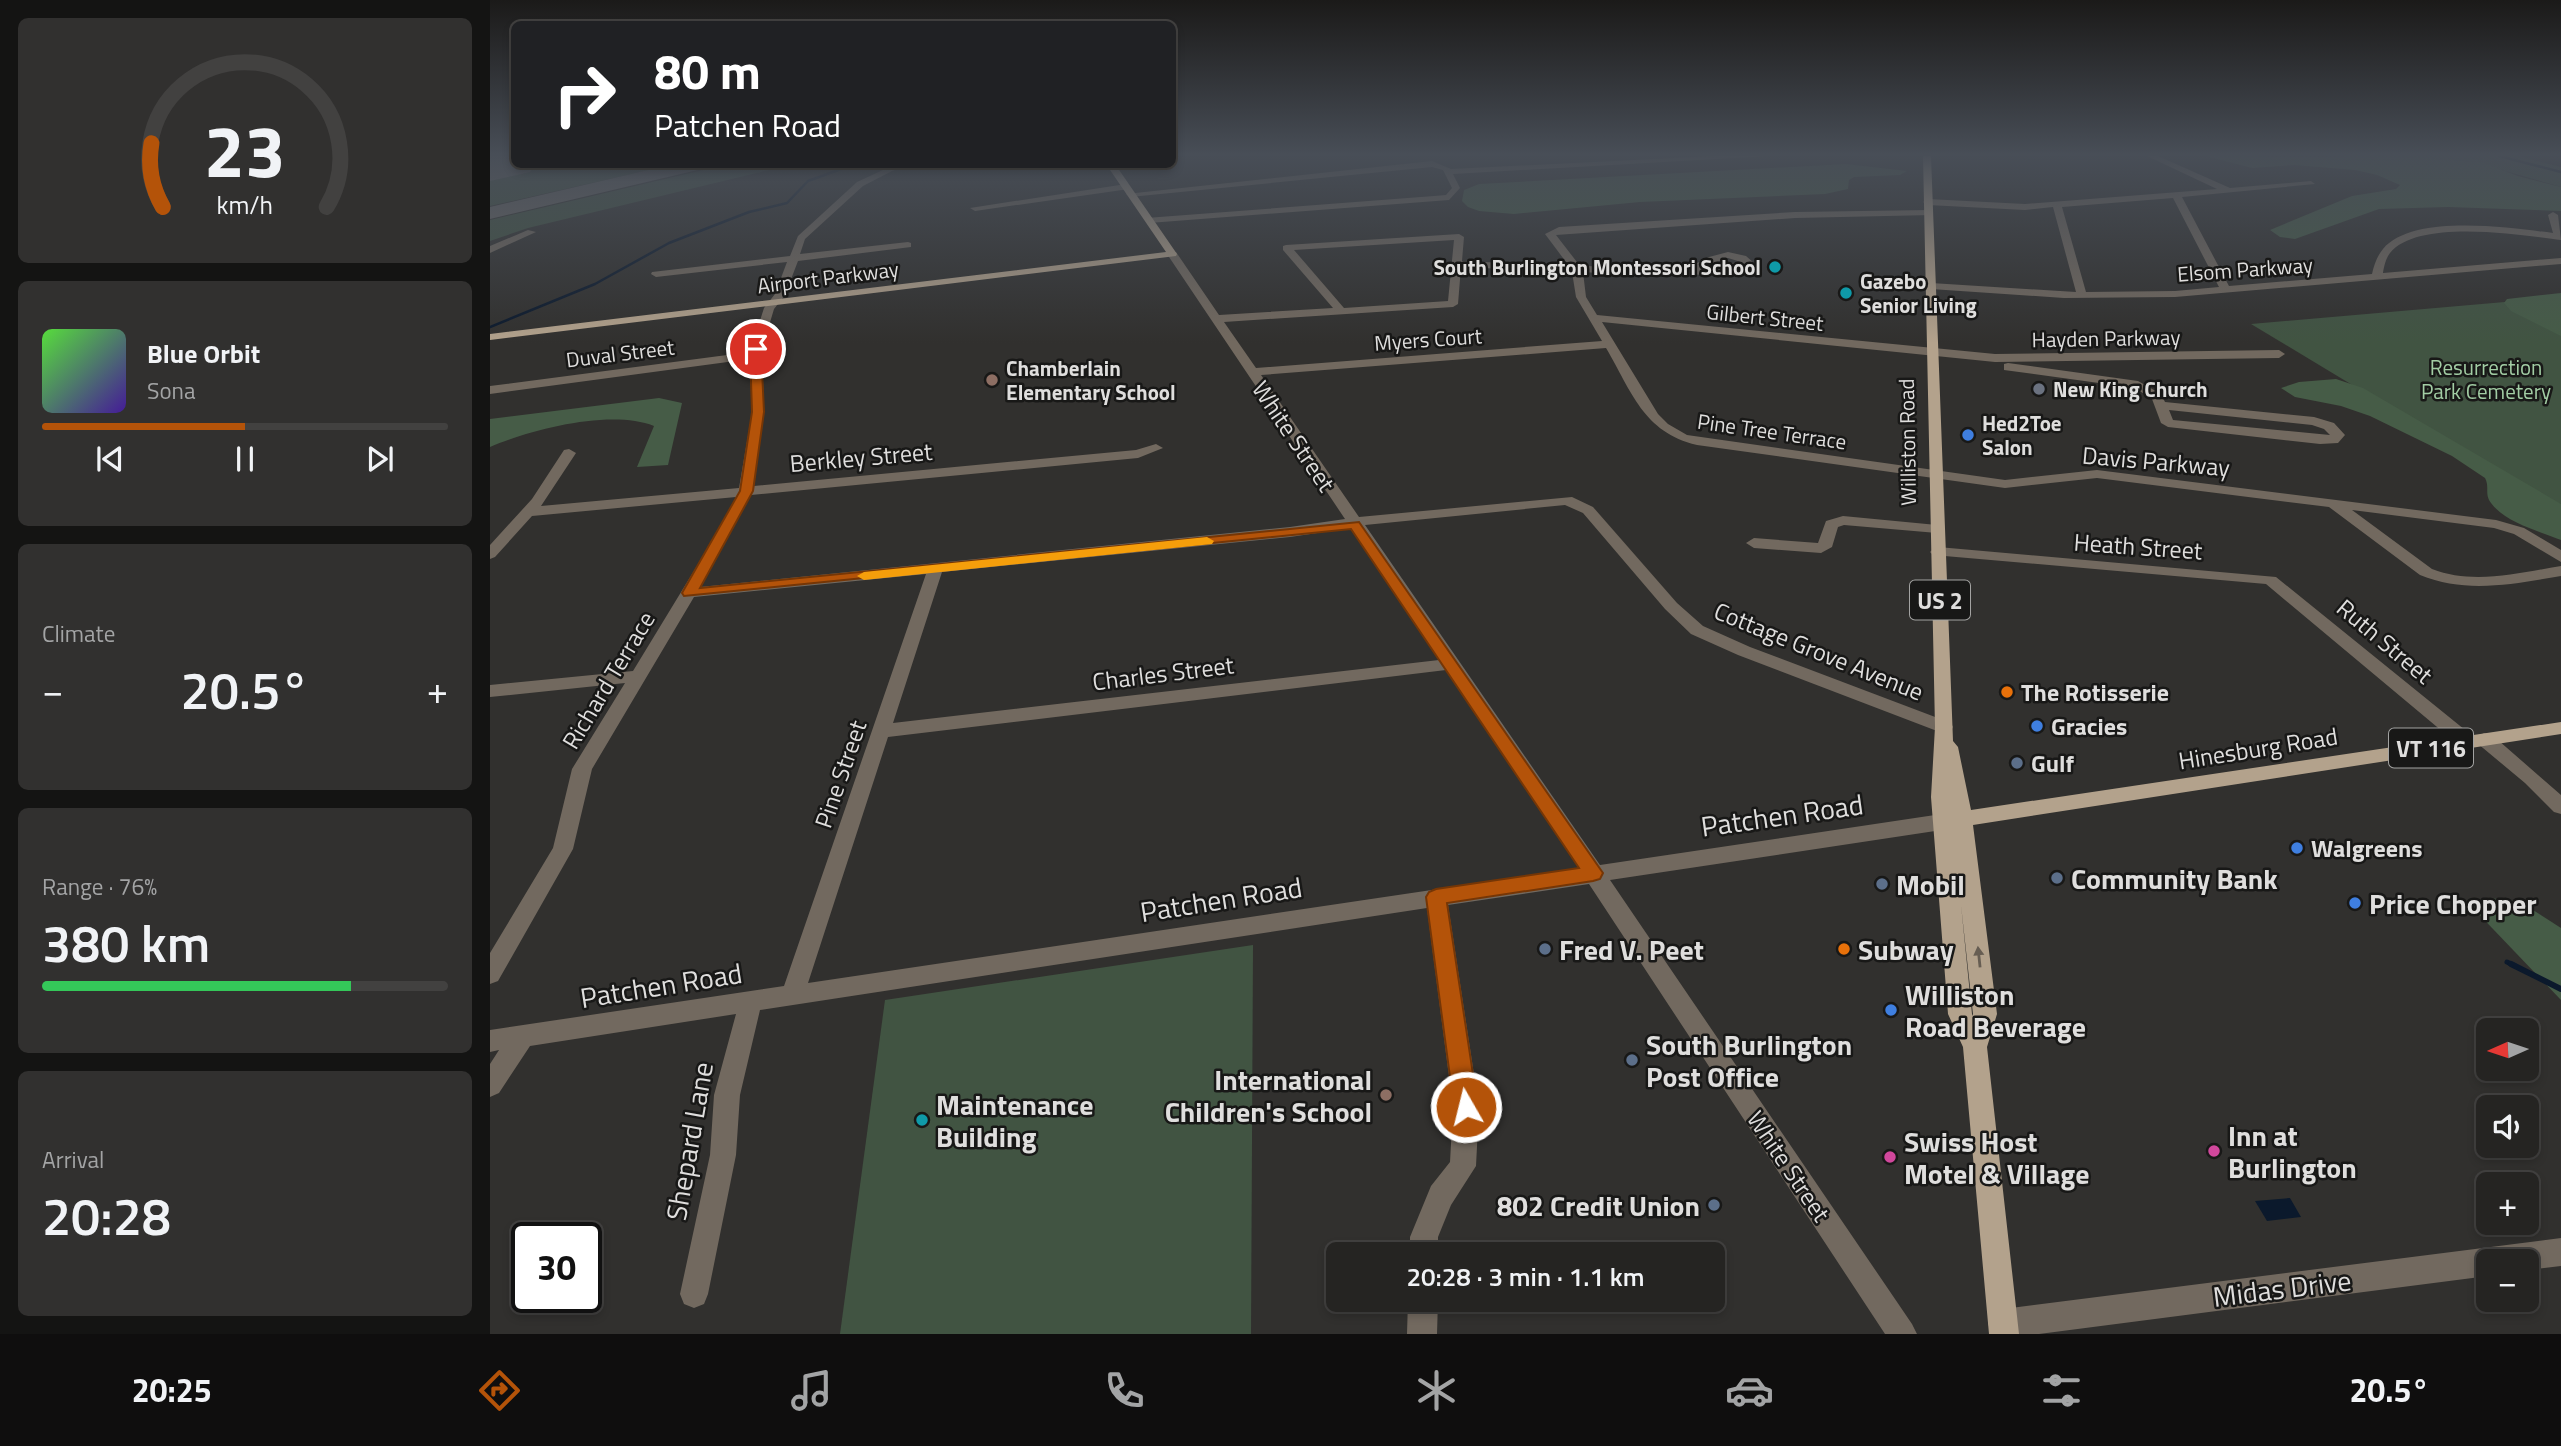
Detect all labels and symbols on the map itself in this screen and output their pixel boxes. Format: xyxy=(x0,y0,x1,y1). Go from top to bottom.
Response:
street label: Elsom Parkway xyxy=(2176,248,2314,290)
place label: South Burlington Montessori School xyxy=(1433,251,1761,283)
street label: Airport Parkway xyxy=(755,252,901,302)
marker: South Burlington Montessori School xyxy=(1767,259,1783,275)
place label: Gazebo Senior Living xyxy=(1860,265,1977,321)
marker: Gazebo Senior Living xyxy=(1838,285,1854,301)
street label: Gilbert Street xyxy=(1705,295,1826,339)
pin xyxy=(726,319,786,379)
street label: Myers Court xyxy=(1373,319,1484,359)
street label: Hayden Parkway xyxy=(2031,321,2181,355)
street label: Duval Street xyxy=(564,330,677,376)
park label: Resurrection Park Cemetery xyxy=(2421,351,2551,407)
place label: Chamberlain Elementary School xyxy=(1006,352,1176,408)
marker: Chamberlain Elementary School xyxy=(984,372,1000,388)
street label: White Street xyxy=(1244,373,1345,499)
place label: New King Church xyxy=(2053,373,2208,405)
street label: Williston Road xyxy=(1890,378,1924,506)
marker: New King Church xyxy=(2031,381,2047,397)
street label: Pine Tree Terrace xyxy=(1695,405,1849,457)
place label: Hed2Toe Salon xyxy=(1982,407,2062,463)
marker: Hed2Toe Salon xyxy=(1960,427,1976,443)
street label: Berkley Street xyxy=(788,433,934,481)
street label: Davis Parkway xyxy=(2081,437,2232,485)
street label: Heath Street xyxy=(2073,524,2204,568)
road number: US 2 xyxy=(1910,580,1970,620)
street label: Ruth Street xyxy=(2329,590,2441,692)
street label: Cottage Grove Avenue xyxy=(1709,593,1929,709)
street label: Richard Terrace xyxy=(553,604,663,756)
street label: Charles Street xyxy=(1090,646,1236,700)
place label: The Rotisserie xyxy=(2021,674,2169,710)
marker: The Rotisserie xyxy=(1999,684,2015,700)
place label: Gracies xyxy=(2051,708,2127,744)
street label: Pine Street xyxy=(805,715,875,833)
marker: Gracies xyxy=(2029,718,2045,734)
street label: Hinesburg Road xyxy=(2176,718,2340,778)
road number: VT 116 xyxy=(2389,728,2473,768)
place label: Gulf xyxy=(2031,745,2074,781)
marker: Gulf xyxy=(2009,755,2025,771)
street label: Patchen Road xyxy=(1698,782,1866,848)
place label: Walgreens xyxy=(2311,830,2423,866)
marker: Walgreens xyxy=(2289,840,2305,856)
place label: Community Bank xyxy=(2071,857,2278,900)
place label: Mobil xyxy=(1896,863,1965,906)
street label: Patchen Road xyxy=(1137,865,1305,933)
marker: Community Bank xyxy=(2049,870,2065,886)
marker: Mobil xyxy=(1874,876,1890,892)
place label: Price Chopper xyxy=(2369,882,2537,925)
marker: Price Chopper xyxy=(2347,895,2363,911)
place label: Fred V. Peet xyxy=(1559,928,1704,971)
place label: Subway xyxy=(1858,928,1954,971)
marker: Fred V. Peet xyxy=(1537,941,1553,957)
marker: Subway xyxy=(1836,941,1852,957)
one-way arrow xyxy=(1973,945,1984,967)
street label: Patchen Road xyxy=(577,951,745,1019)
place label: Williston Road Beverage xyxy=(1905,973,2086,1048)
marker: Williston Road Beverage xyxy=(1883,1002,1899,1018)
north arrow xyxy=(2476,1018,2539,1082)
place label: South Burlington Post Office xyxy=(1646,1023,1852,1098)
marker: South Burlington Post Office xyxy=(1624,1052,1640,1068)
street label: Shepard Lane xyxy=(654,1058,724,1224)
place label: International Children's School xyxy=(1165,1058,1372,1133)
position arrow xyxy=(1429,1070,1503,1144)
place label: Maintenance Building xyxy=(936,1083,1093,1158)
marker: International Children's School xyxy=(1378,1087,1394,1103)
street label: White Street xyxy=(1739,1103,1840,1229)
marker: Maintenance Building xyxy=(914,1112,930,1128)
place label: Inn at Burlington xyxy=(2228,1114,2357,1189)
place label: Swiss Host Motel & Village xyxy=(1904,1120,2090,1195)
marker: Inn at Burlington xyxy=(2206,1143,2222,1159)
marker: Swiss Host Motel & Village xyxy=(1882,1149,1898,1165)
place label: 802 Credit Union xyxy=(1497,1184,1700,1227)
marker: 802 Credit Union xyxy=(1706,1197,1722,1213)
speed limit sign: 30 xyxy=(511,1222,602,1313)
street label: Midas Drive xyxy=(2210,1258,2354,1318)

